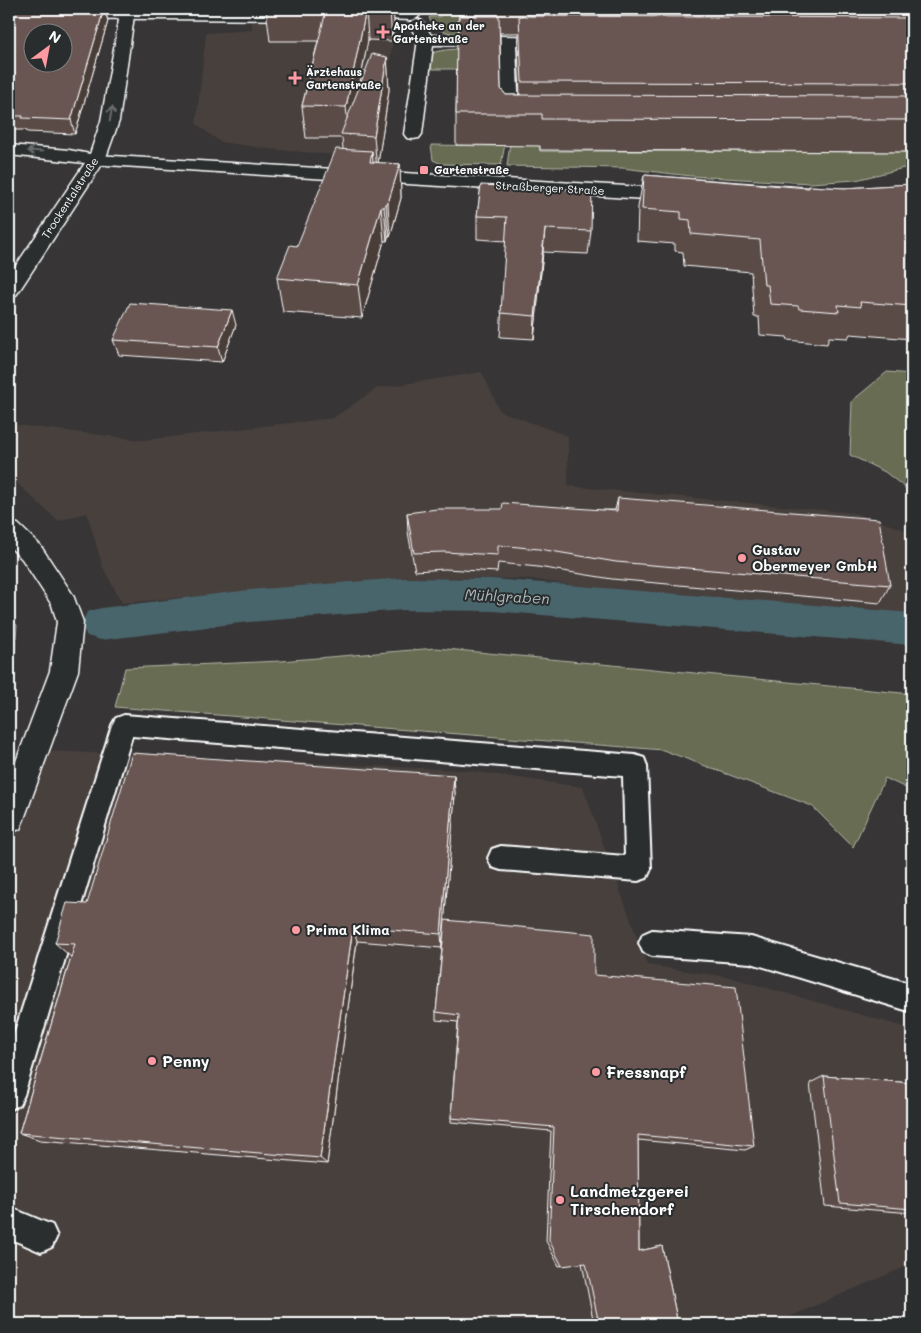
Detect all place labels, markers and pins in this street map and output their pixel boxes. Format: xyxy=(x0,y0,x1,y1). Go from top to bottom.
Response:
place label: Apotheke an der Gartenstraße xyxy=(393,18,485,46)
marker: Apotheke an der Gartenstraße xyxy=(377,26,389,38)
place label: Ärztehaus Gartenstraße xyxy=(306,64,382,92)
marker: Ärztehaus Gartenstraße xyxy=(288,71,302,85)
place label: Gartenstraße xyxy=(434,162,510,177)
marker: Gartenstraße xyxy=(418,164,430,176)
place label: Gustav Obermeyer GmbH xyxy=(752,540,878,575)
marker: Gustav Obermeyer GmbH xyxy=(736,552,748,564)
place label: Prima Klima xyxy=(306,920,390,939)
marker: Prima Klima xyxy=(290,924,302,936)
place label: Penny xyxy=(162,1050,210,1071)
marker: Penny xyxy=(146,1055,158,1067)
place label: Fressnapf xyxy=(606,1061,687,1082)
marker: Fressnapf xyxy=(590,1066,602,1078)
place label: Landmetzgerei Tirschendorf xyxy=(570,1180,689,1219)
marker: Landmetzgerei Tirschendorf xyxy=(554,1194,566,1206)

